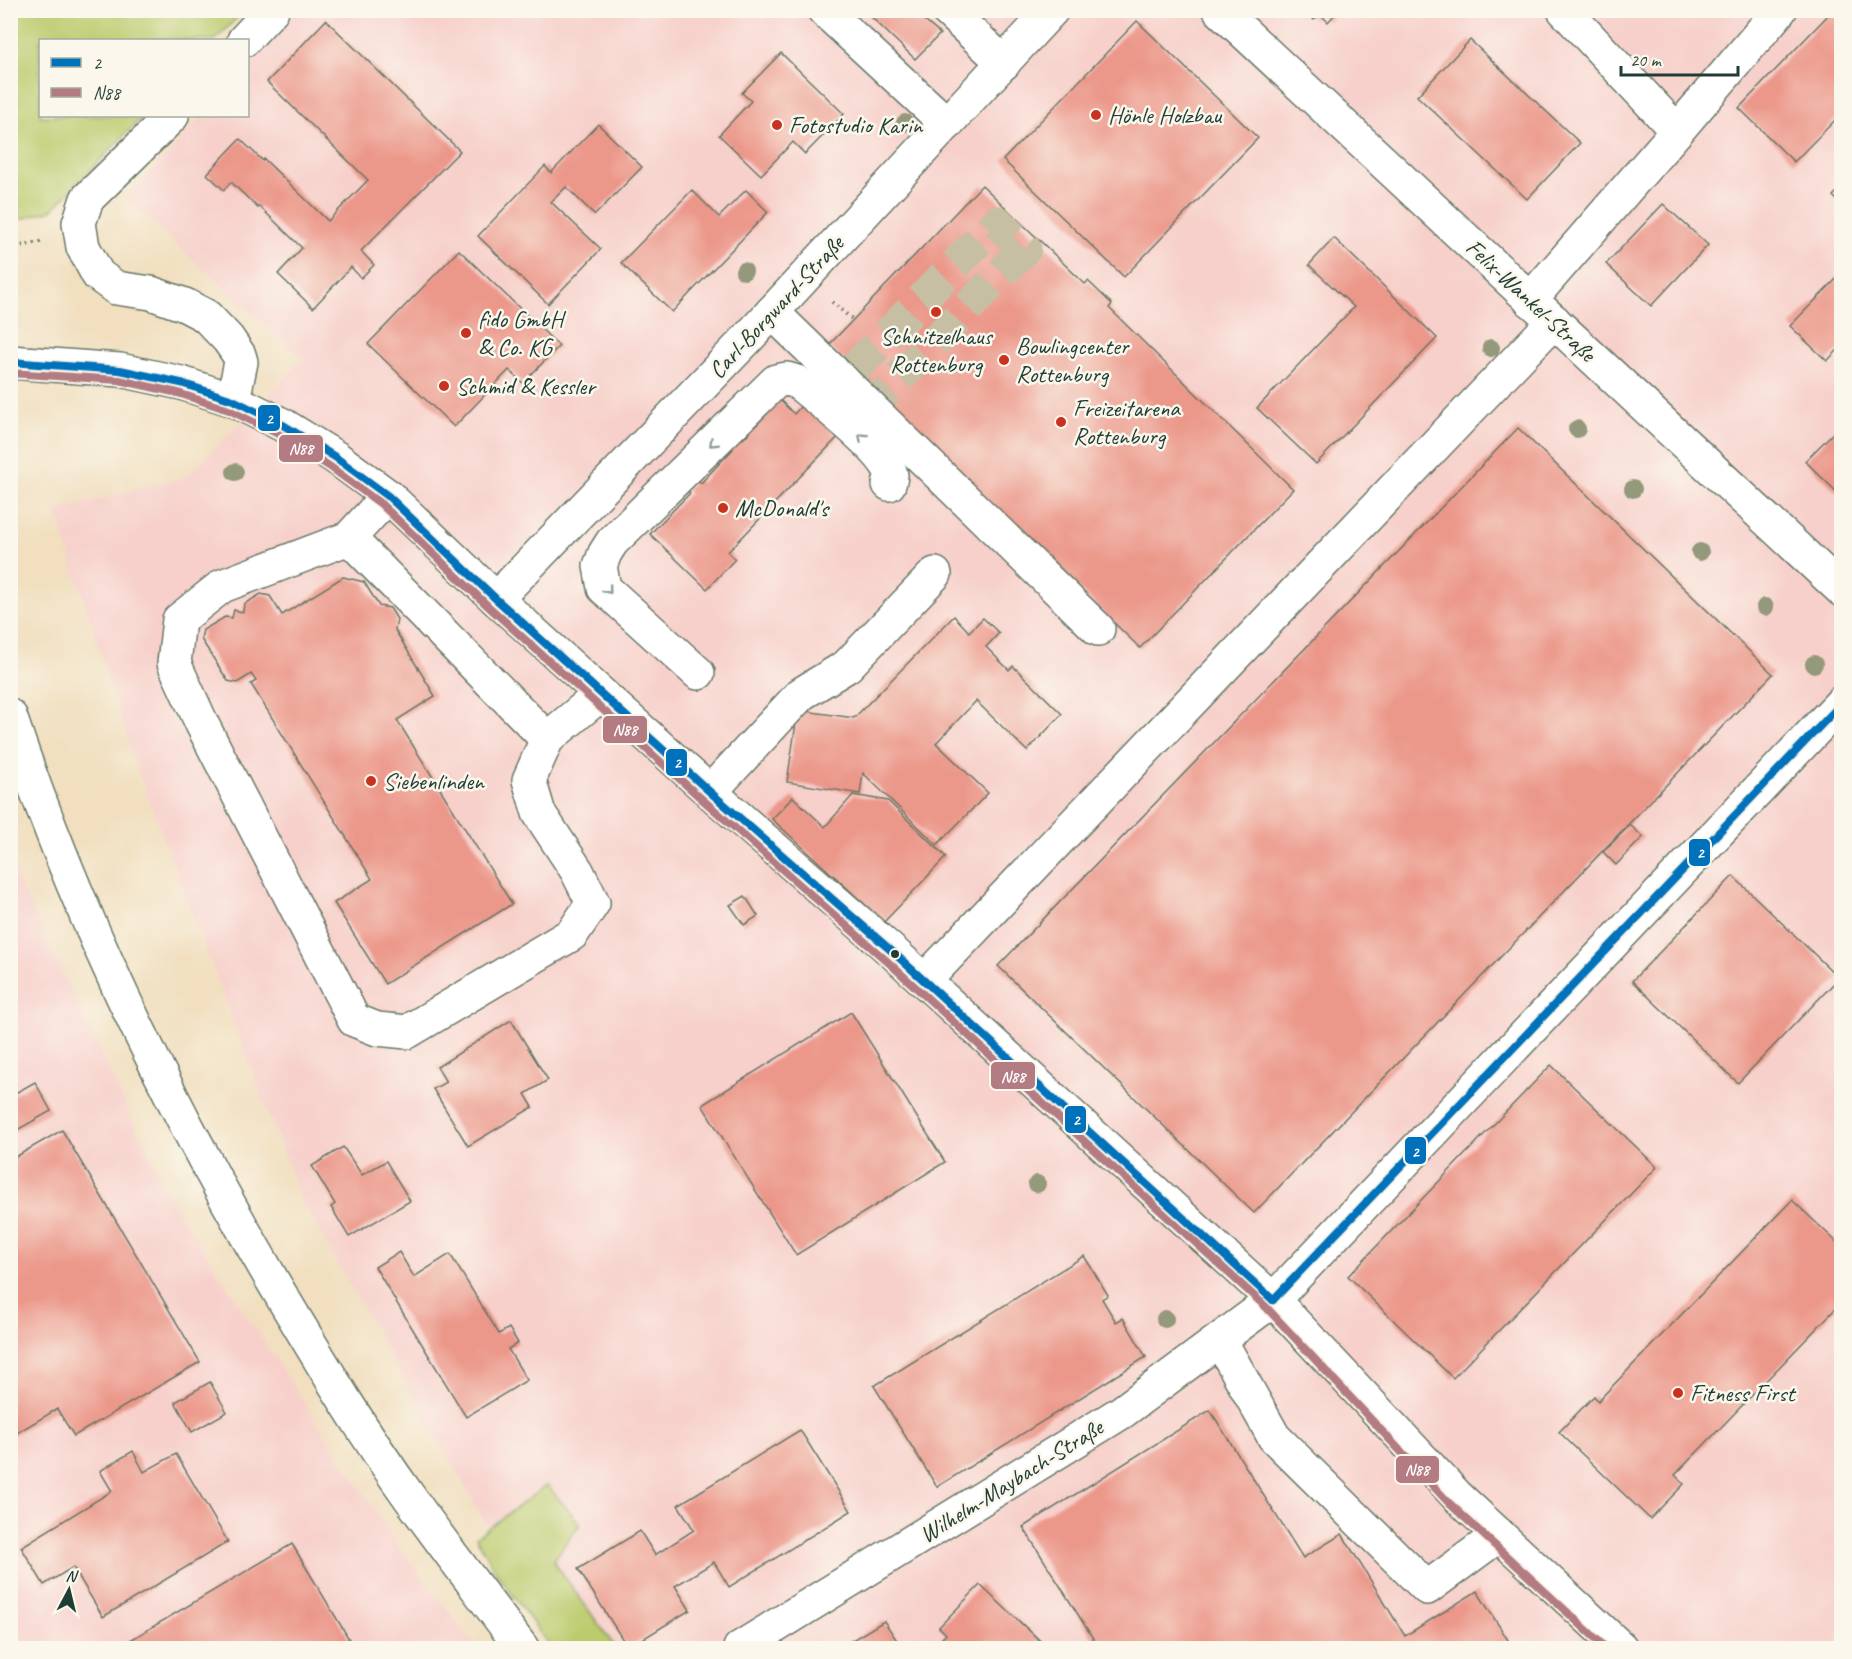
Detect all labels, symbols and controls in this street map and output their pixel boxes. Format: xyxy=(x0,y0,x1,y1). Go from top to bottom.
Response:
legend xyxy=(39,39,249,117)
scale bar xyxy=(1621,39,1738,77)
text: 20 m xyxy=(1630,49,1663,71)
text: 2 xyxy=(93,52,103,74)
text: N88 xyxy=(93,82,122,104)
place label: Hönle Holzbau xyxy=(1108,100,1223,130)
marker: Hönle Holzbau xyxy=(1089,108,1103,122)
place label: Fotostudio Karin xyxy=(789,110,923,140)
marker: Fotostudio Karin xyxy=(770,118,784,132)
street label: Carl-Borgward-Straße xyxy=(702,228,852,385)
street label: Felix-Wankel-Straße xyxy=(1460,232,1604,369)
place label: fido GmbH & Co. KG xyxy=(478,304,567,362)
marker: Schnitzelhaus Rottenburg xyxy=(929,305,943,319)
place label: Schnitzelhaus Rottenburg xyxy=(880,321,993,379)
marker: fido GmbH & Co. KG xyxy=(459,326,473,340)
place label: Bowlingcenter Rottenburg xyxy=(1016,331,1131,389)
marker: Bowlingcenter Rottenburg xyxy=(997,353,1011,367)
place label: Schmid & Kessler xyxy=(456,371,597,401)
marker: Schmid & Kessler xyxy=(437,379,451,393)
place label: Freizeitarena Rottenburg xyxy=(1073,393,1181,451)
line badge: 2 xyxy=(257,404,281,432)
text: 2 xyxy=(265,409,274,429)
marker: Freizeitarena Rottenburg xyxy=(1054,415,1068,429)
one-way arrow xyxy=(858,433,868,444)
line badge: N88 xyxy=(278,434,324,463)
one-way arrow xyxy=(709,436,720,447)
text: N88 xyxy=(289,439,315,459)
place label: McDonald's xyxy=(735,493,831,523)
marker: McDonald's xyxy=(716,501,730,515)
one-way arrow xyxy=(601,583,612,594)
line badge: N88 xyxy=(602,715,648,744)
text: N88 xyxy=(613,720,639,740)
line badge: 2 xyxy=(665,748,688,777)
text: 2 xyxy=(673,753,682,773)
place label: Siebenlinden xyxy=(383,766,485,796)
marker: Siebenlinden xyxy=(364,774,378,788)
line badge: 2 xyxy=(1688,838,1711,867)
text: 2 xyxy=(1696,843,1705,863)
unlabelled marker xyxy=(889,948,901,960)
line badge: N88 xyxy=(990,1061,1036,1090)
text: N88 xyxy=(1001,1067,1027,1087)
line badge: 2 xyxy=(1064,1105,1087,1134)
text: 2 xyxy=(1072,1110,1081,1130)
line badge: 2 xyxy=(1404,1136,1427,1165)
text: 2 xyxy=(1411,1142,1420,1162)
place label: Fitness First xyxy=(1690,1378,1797,1408)
marker: Fitness First xyxy=(1671,1386,1685,1400)
street label: Wilhelm-Maybach-Straße xyxy=(914,1411,1110,1550)
line badge: N88 xyxy=(1395,1455,1440,1484)
text: N88 xyxy=(1405,1460,1431,1480)
north arrow xyxy=(39,1560,99,1620)
text: N xyxy=(65,1566,80,1587)

